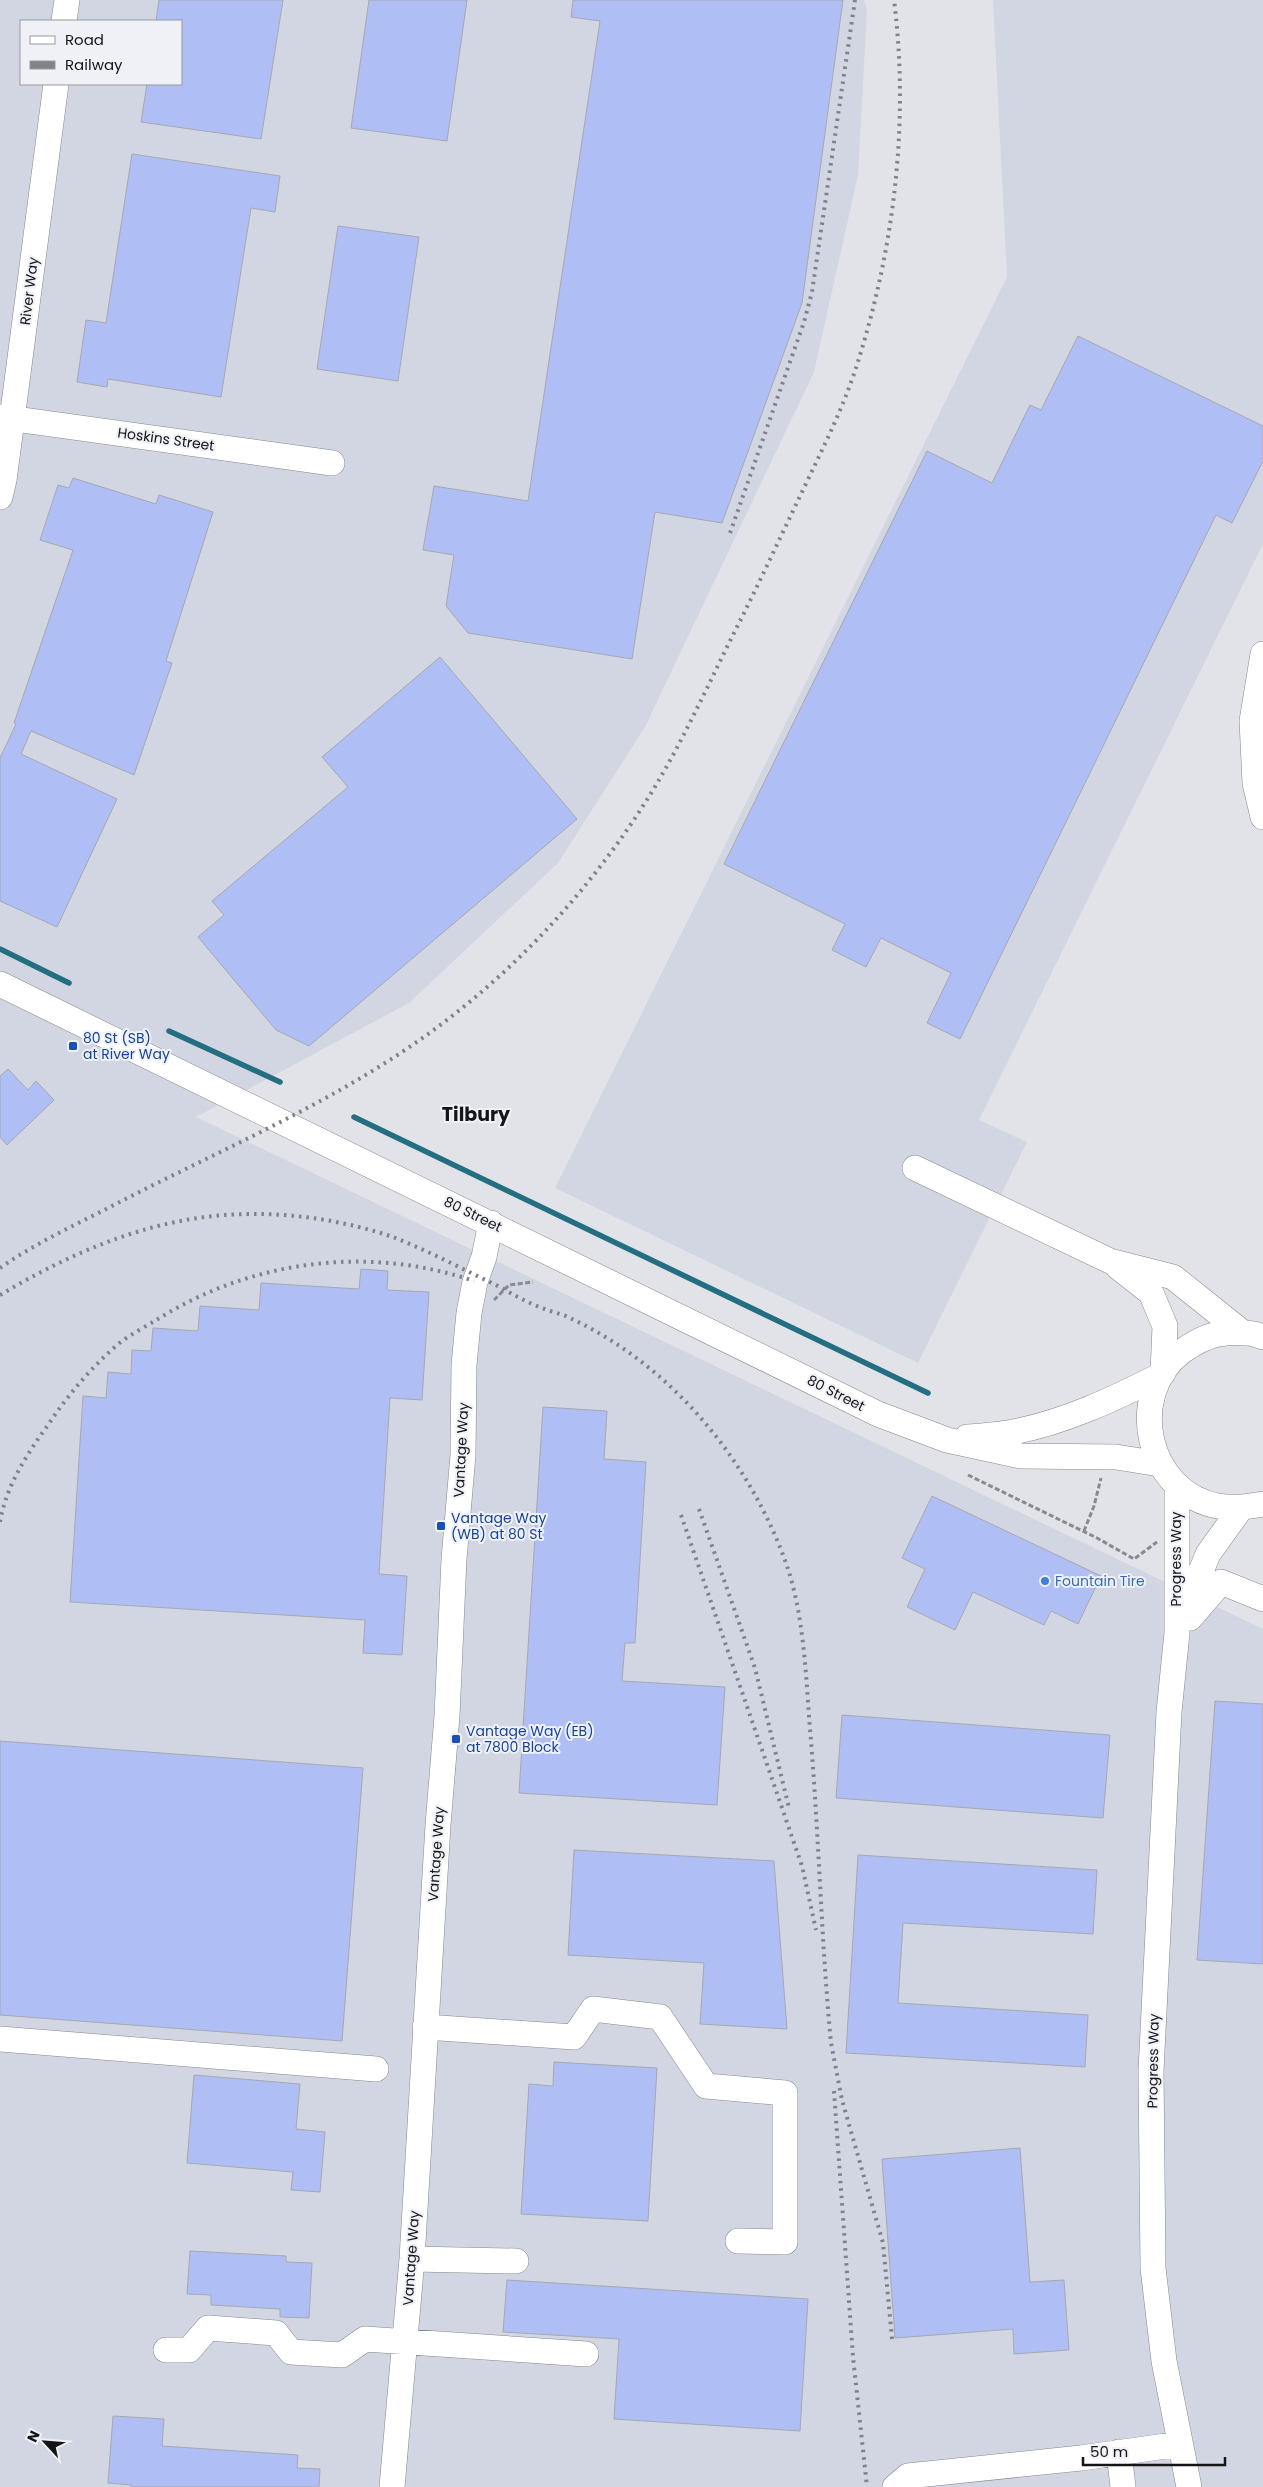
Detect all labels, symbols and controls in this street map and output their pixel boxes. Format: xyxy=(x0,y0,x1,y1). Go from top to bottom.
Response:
legend xyxy=(20,20,182,85)
text: Road xyxy=(65,29,104,50)
text: Railway xyxy=(65,54,123,75)
street label: River Way xyxy=(15,256,43,326)
street label: Hoskins Street xyxy=(116,422,216,456)
place label: 80 St (SB) at River Way xyxy=(83,1028,170,1064)
marker: 80 St (SB) at River Way xyxy=(67,1040,79,1052)
district label: Tilbury xyxy=(442,1101,511,1128)
street label: 80 Street xyxy=(441,1191,505,1237)
street label: 80 Street xyxy=(804,1370,868,1416)
street label: Vantage Way xyxy=(449,1402,473,1498)
place label: Vantage Way (WB) at 80 St xyxy=(451,1508,546,1544)
street label: Progress Way xyxy=(1166,1511,1186,1607)
marker: Vantage Way (WB) at 80 St xyxy=(435,1520,447,1532)
place label: Fountain Tire xyxy=(1055,1571,1145,1591)
marker: Fountain Tire xyxy=(1039,1575,1051,1587)
place label: Vantage Way (EB) at 7800 Block xyxy=(466,1721,594,1757)
marker: Vantage Way (EB) at 7800 Block xyxy=(450,1733,462,1745)
street label: Vantage Way xyxy=(423,1806,449,1902)
street label: Progress Way xyxy=(1142,2013,1164,2109)
street label: Vantage Way xyxy=(398,2210,424,2306)
north arrow xyxy=(20,2417,70,2467)
text: N xyxy=(22,2427,45,2445)
scale bar xyxy=(1083,2434,1226,2466)
text: 50 m xyxy=(1090,2441,1128,2462)

